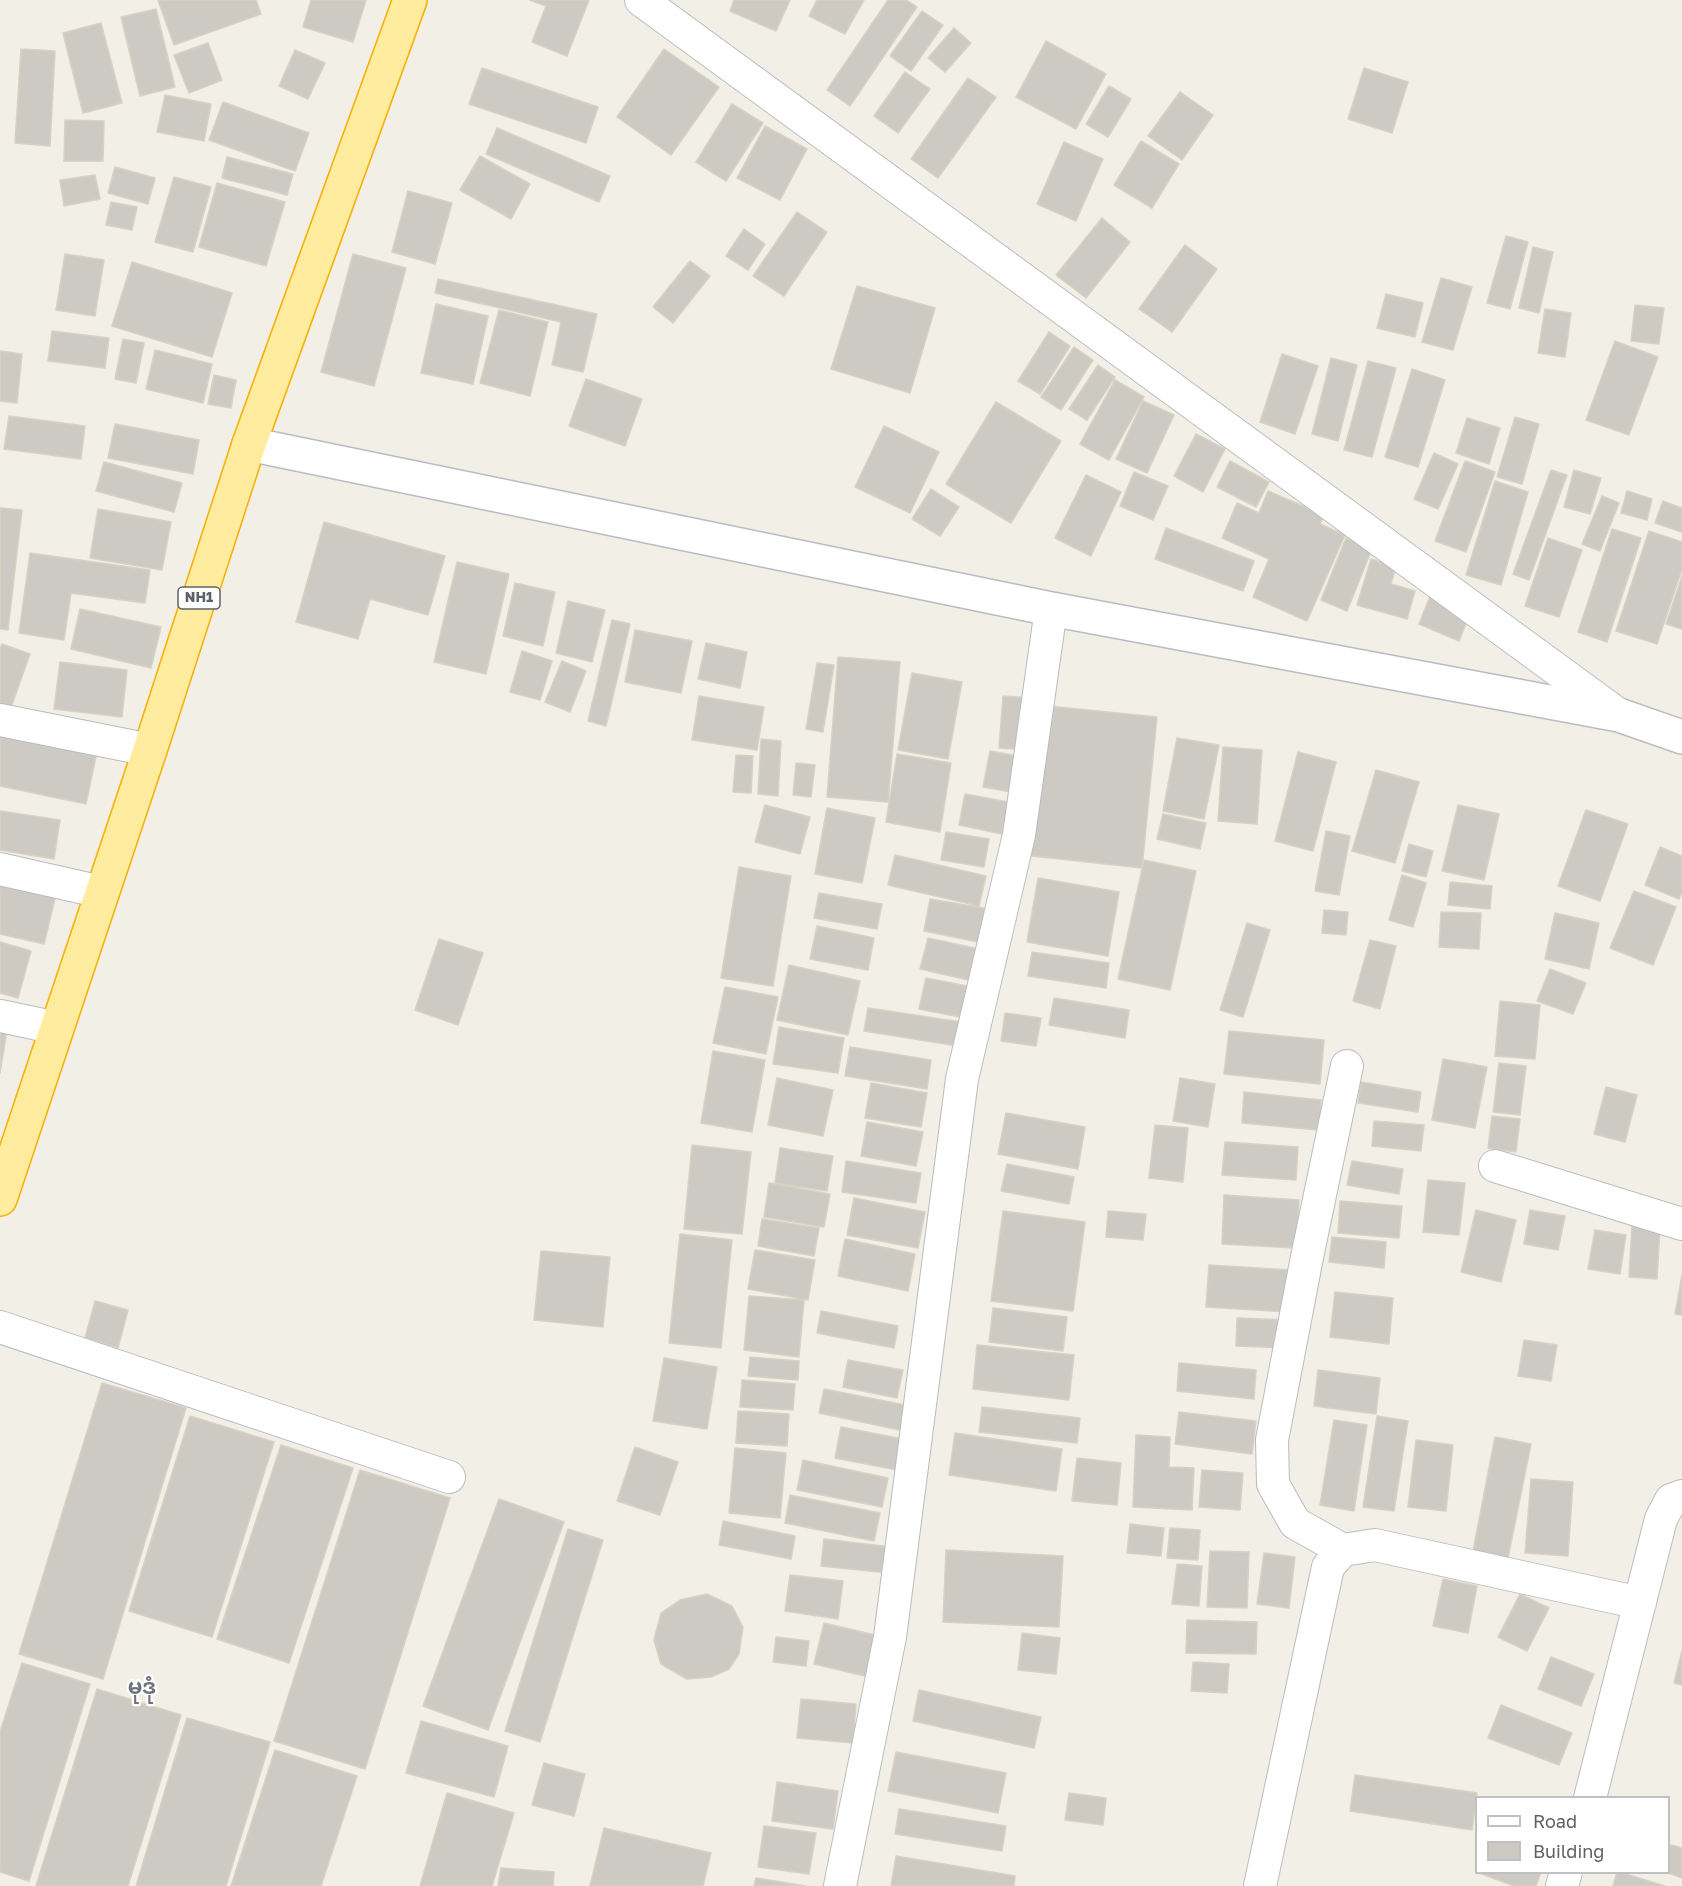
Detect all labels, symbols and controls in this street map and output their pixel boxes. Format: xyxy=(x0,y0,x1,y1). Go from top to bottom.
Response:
road number: NH1 xyxy=(178,587,220,609)
district label: မုဒုံ xyxy=(128,1674,156,1700)
legend xyxy=(1475,1796,1670,1874)
text: Road xyxy=(1533,1810,1577,1832)
text: Building xyxy=(1533,1840,1604,1862)

